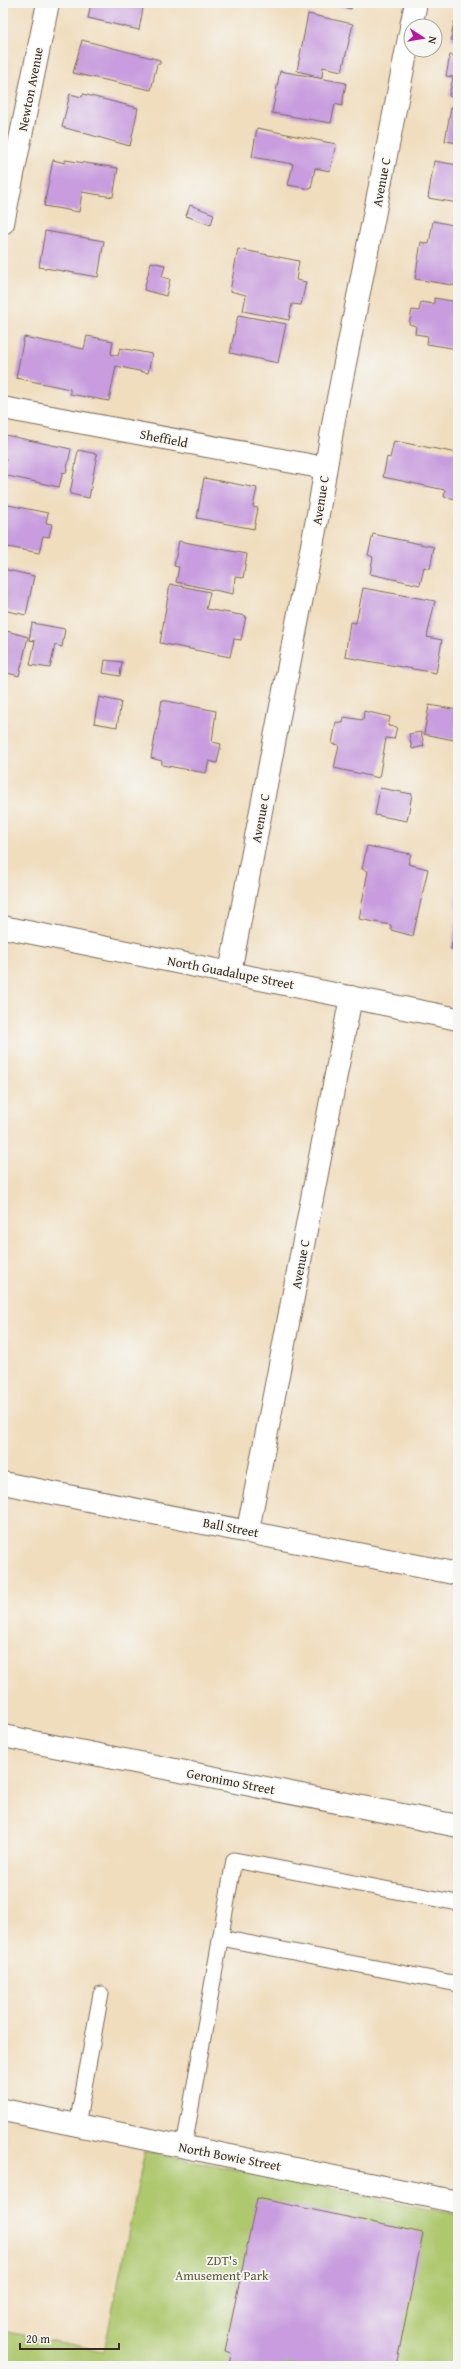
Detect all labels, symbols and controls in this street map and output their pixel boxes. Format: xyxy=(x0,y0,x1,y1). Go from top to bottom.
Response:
north arrow xyxy=(403,18,443,58)
text: N xyxy=(424,35,441,46)
street label: Newton Avenue xyxy=(13,45,48,133)
street label: Avenue C xyxy=(367,156,396,208)
street label: Sheffield xyxy=(138,425,190,452)
street label: Avenue C xyxy=(307,474,334,526)
street label: Avenue C xyxy=(246,792,275,844)
street label: North Guadalupe Street xyxy=(166,951,296,994)
street label: Avenue C xyxy=(286,1238,315,1290)
street label: Ball Street xyxy=(201,1513,261,1542)
street label: Geronimo Street xyxy=(185,1764,277,1799)
street label: North Bowie Street xyxy=(177,2137,283,2176)
park label: ZDT's Amusement Park xyxy=(175,2251,269,2285)
scale bar xyxy=(20,2325,119,2351)
text: 20 m xyxy=(26,2330,50,2347)

